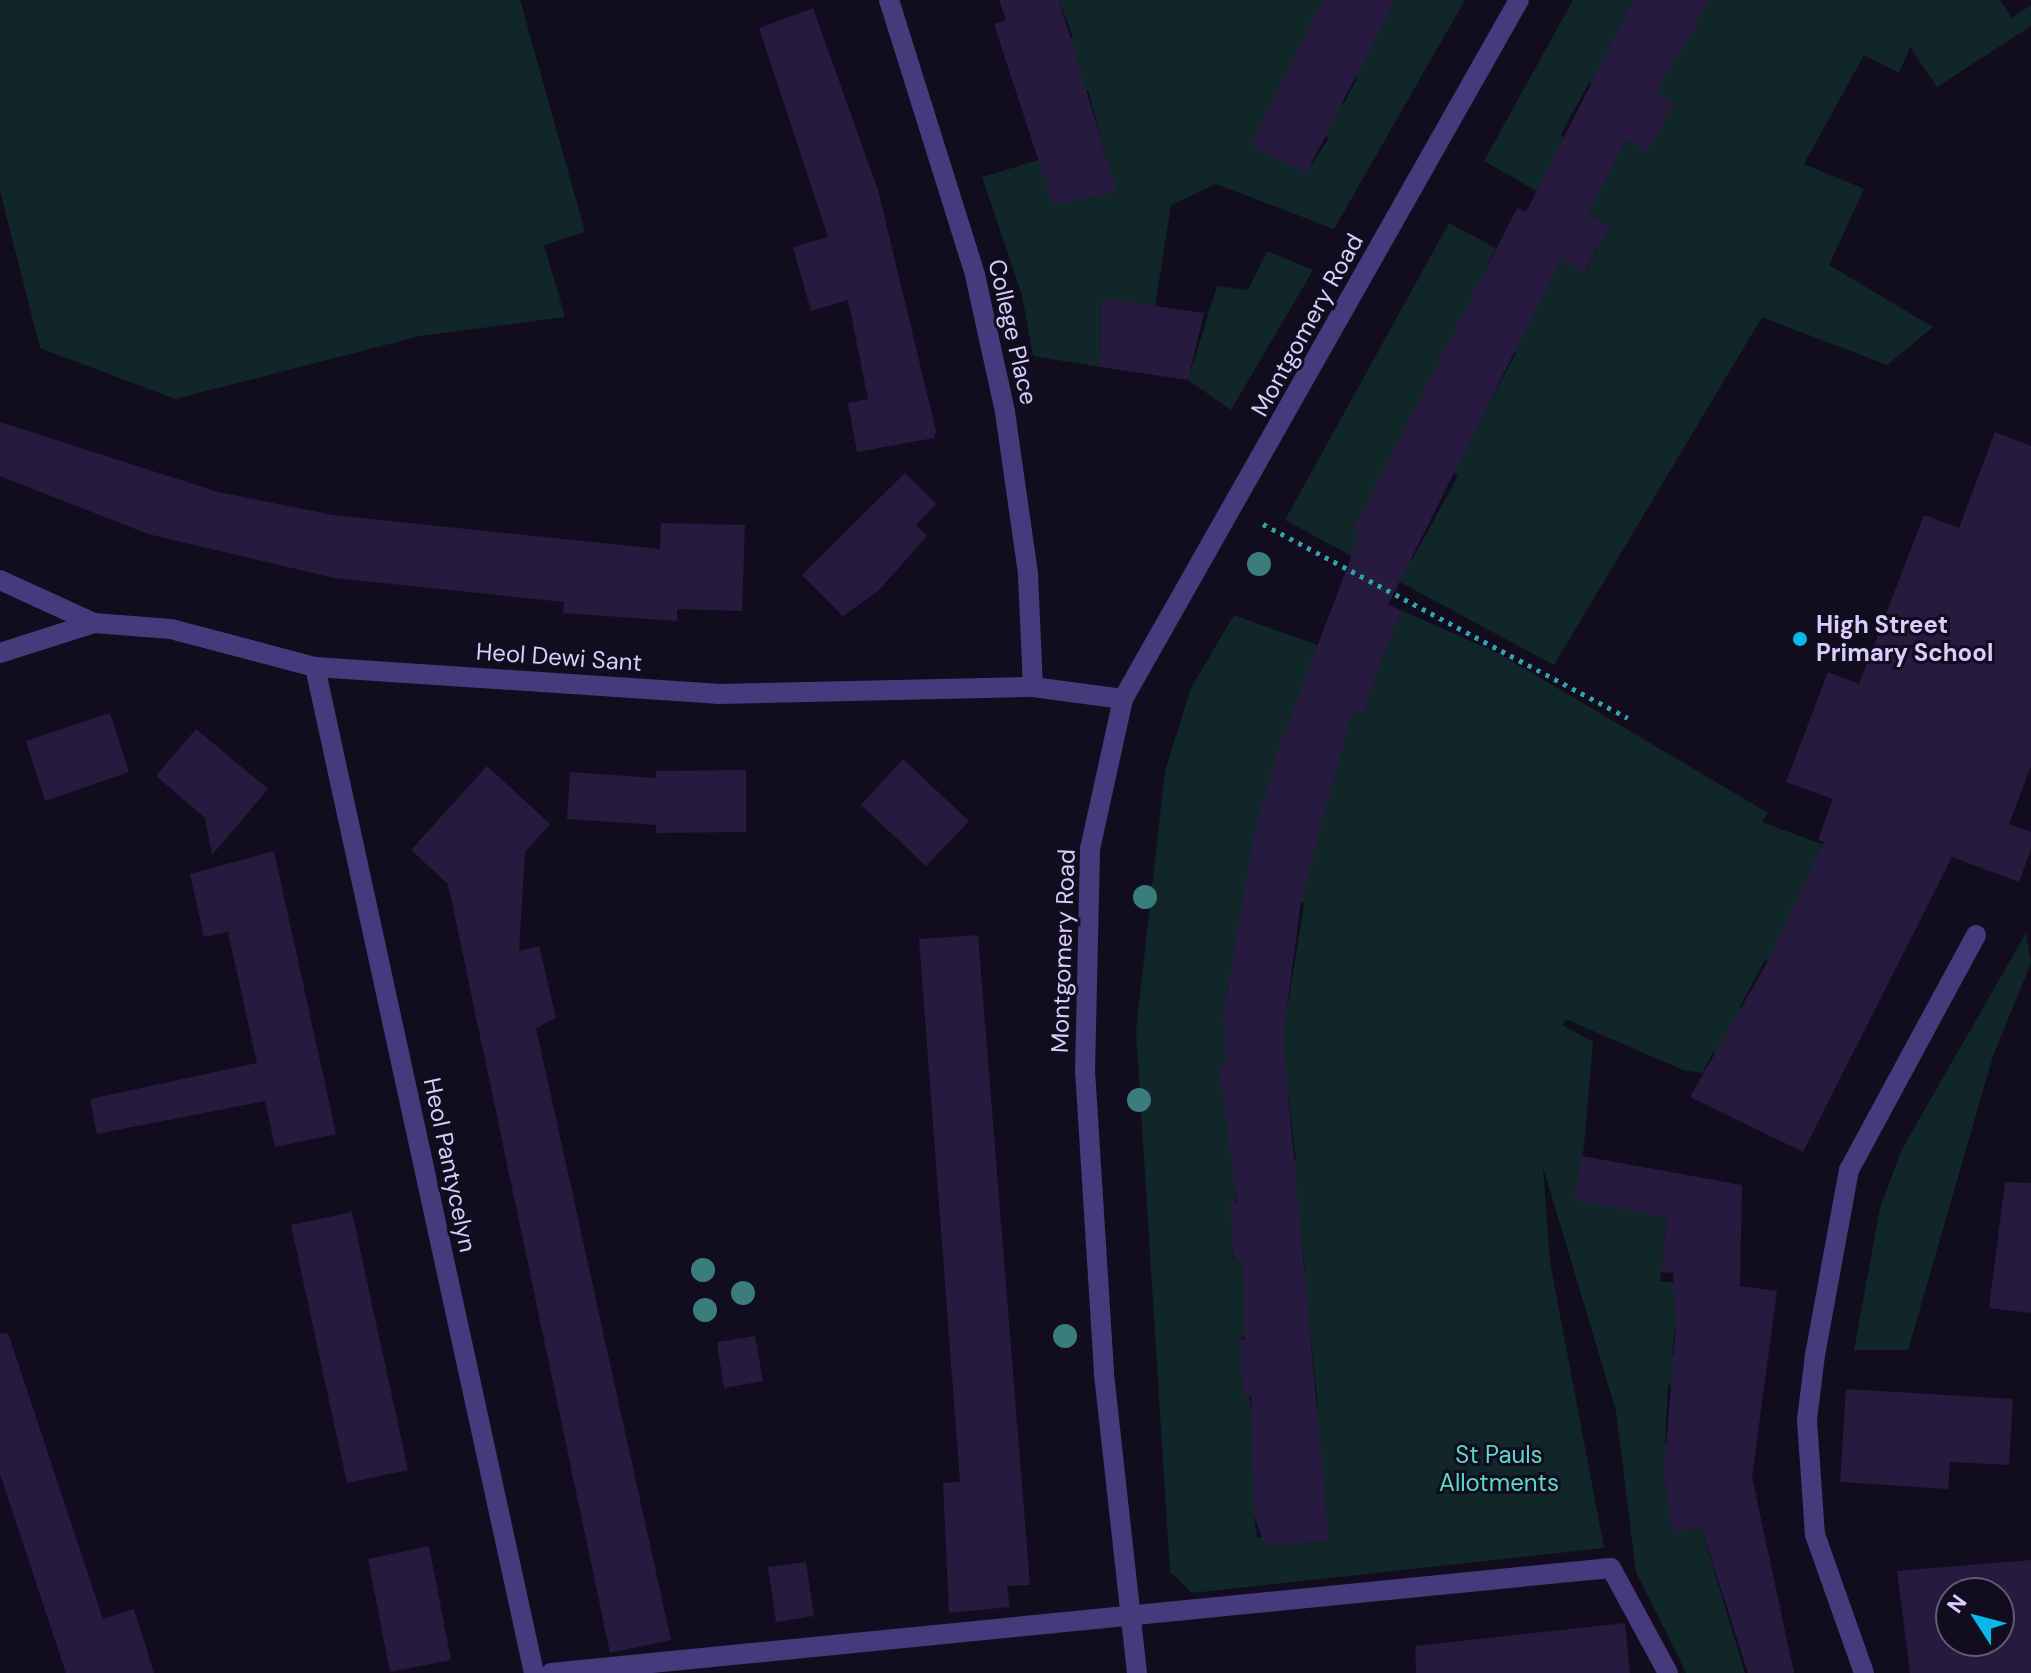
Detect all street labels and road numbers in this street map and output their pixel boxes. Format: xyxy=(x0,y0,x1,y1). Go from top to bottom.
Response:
street label: Montgomery Road xyxy=(1245,229,1369,421)
street label: College Place xyxy=(982,257,1044,407)
street label: Heol Dewi Sant xyxy=(475,637,643,677)
street label: Montgomery Road xyxy=(1045,848,1081,1054)
street label: Heol Pantycelyn xyxy=(417,1075,483,1255)

